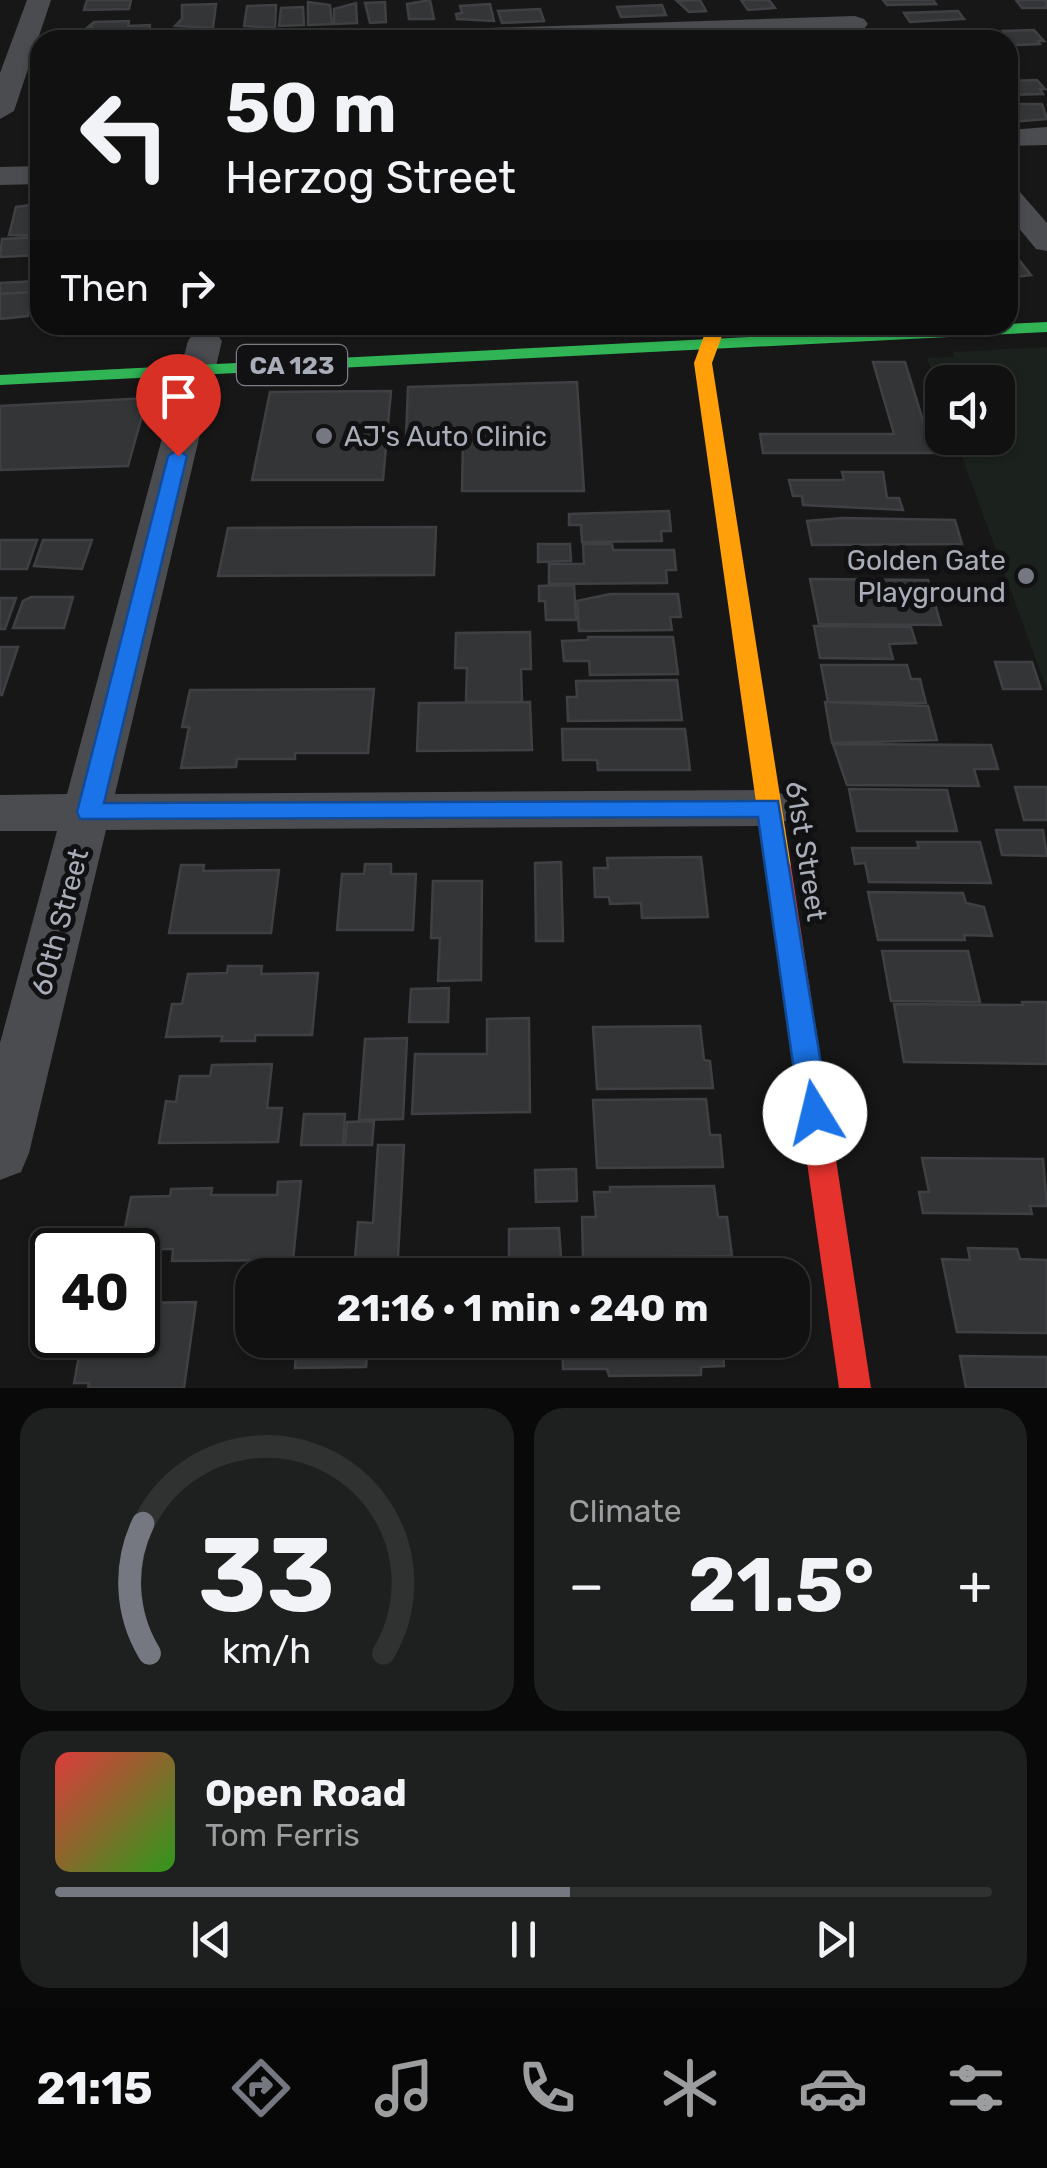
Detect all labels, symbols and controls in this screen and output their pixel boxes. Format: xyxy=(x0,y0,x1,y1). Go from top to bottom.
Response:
text: 50 m xyxy=(225,67,397,150)
icon: left xyxy=(60,70,190,200)
text: Herzog Street xyxy=(225,151,516,204)
icon: right xyxy=(169,260,224,315)
text: Then xyxy=(60,265,149,311)
road number: CA 123 xyxy=(237,345,347,385)
pin xyxy=(136,354,221,457)
map controls xyxy=(925,365,1015,455)
button: sound xyxy=(925,365,1015,455)
icon: arrive xyxy=(151,369,206,424)
place label: AJ's Auto Clinic xyxy=(344,420,547,453)
marker: AJ's Auto Clinic xyxy=(313,425,335,447)
place label: Golden Gate Playground xyxy=(847,544,1006,609)
marker: Golden Gate Playground xyxy=(1015,565,1037,587)
street label: 61st Street xyxy=(779,779,833,923)
street label: 60th Street xyxy=(25,845,95,999)
position arrow xyxy=(763,1061,867,1165)
speed limit sign: 40 xyxy=(30,1228,160,1358)
text: 21:16 · 1 min · 240 m xyxy=(336,1285,709,1331)
text: Climate xyxy=(569,1492,682,1530)
text: 33 xyxy=(198,1514,335,1637)
text: 21.5° xyxy=(688,1541,874,1630)
text: − xyxy=(569,1553,604,1618)
text: + xyxy=(958,1553,992,1618)
text: km/h xyxy=(222,1630,311,1672)
text: Open Road xyxy=(205,1770,407,1816)
text: Tom Ferris xyxy=(205,1816,360,1854)
icon: previous xyxy=(184,1912,239,1967)
icon: pause xyxy=(496,1912,551,1967)
icon: next xyxy=(808,1912,863,1967)
icon: directions xyxy=(226,2053,296,2123)
icon: music xyxy=(369,2053,439,2123)
icon: phone xyxy=(512,2053,582,2123)
icon: climate xyxy=(655,2053,725,2123)
icon: car xyxy=(798,2053,868,2123)
icon: filters xyxy=(941,2053,1011,2123)
text: 21:15 xyxy=(36,2062,153,2115)

